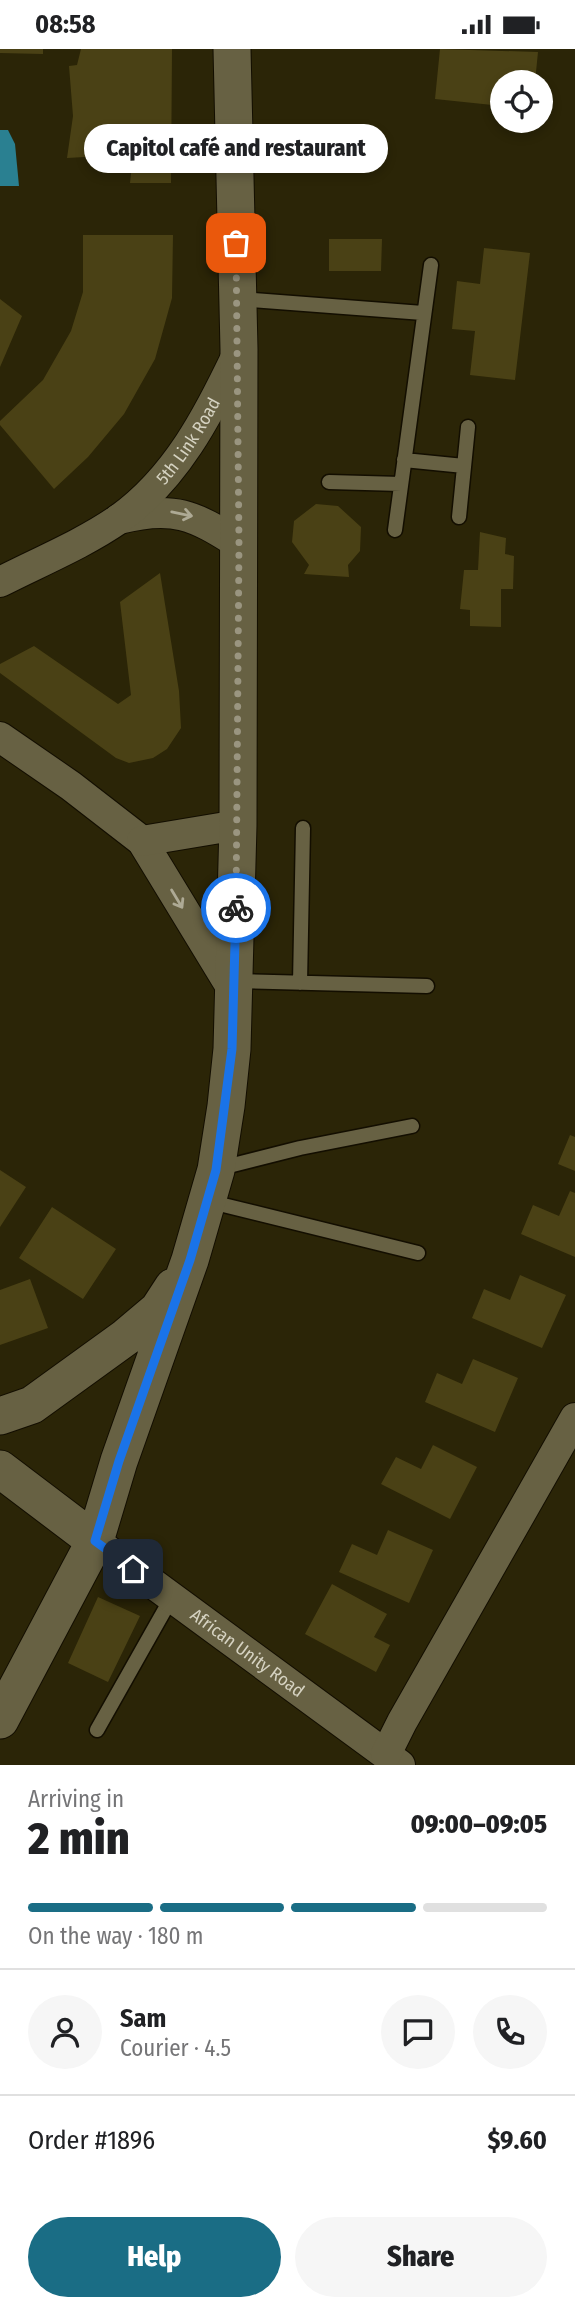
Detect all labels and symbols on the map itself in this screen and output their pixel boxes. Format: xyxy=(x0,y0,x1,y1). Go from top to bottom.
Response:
callout: Capitol café and restaurant xyxy=(84,124,388,173)
pin xyxy=(206,213,266,273)
street label: 5th Link Road xyxy=(152,394,225,489)
one-way arrow xyxy=(171,509,193,522)
courier xyxy=(201,873,271,943)
one-way arrow xyxy=(171,888,185,908)
pin xyxy=(103,1539,163,1599)
street label: African Unity Road xyxy=(186,1604,309,1702)

